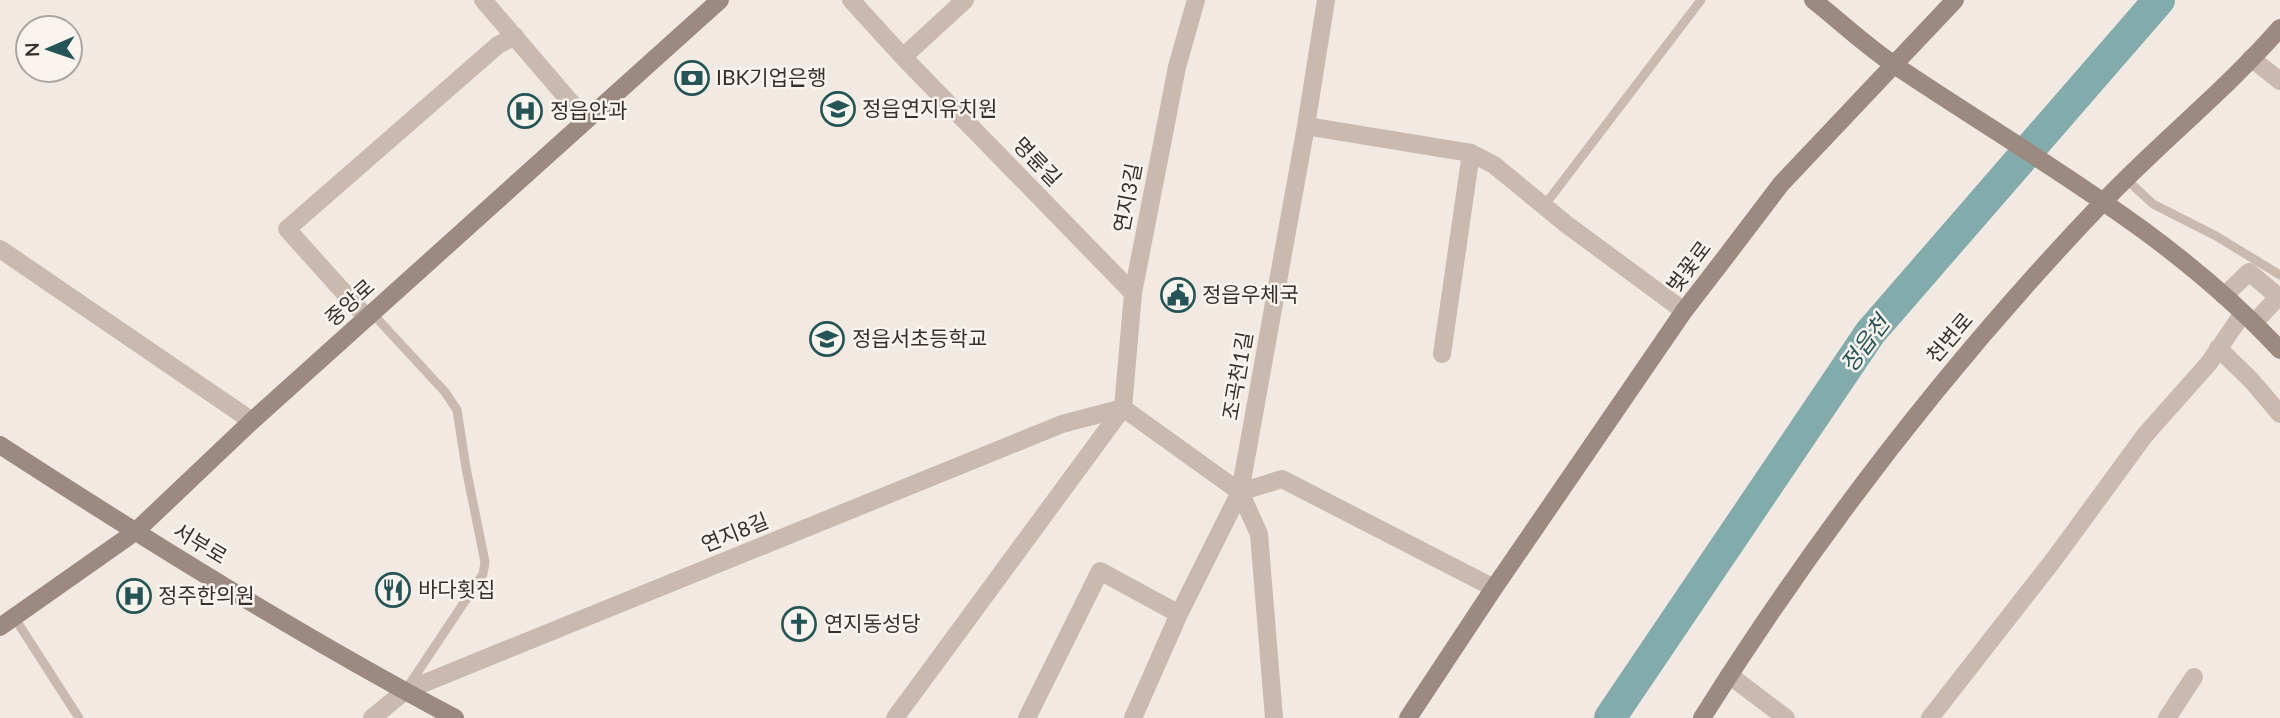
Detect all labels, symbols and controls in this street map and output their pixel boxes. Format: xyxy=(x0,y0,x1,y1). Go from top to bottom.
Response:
north arrow xyxy=(14,14,84,84)
text: N xyxy=(20,42,43,57)
bank icon: IBK기업은행 xyxy=(673,59,711,97)
place label: IBK기업은행 xyxy=(716,64,827,89)
school or university icon: 정읍연지유치원 xyxy=(819,90,857,128)
hospital icon: 정읍안과 xyxy=(506,92,544,130)
place label: 정읍연지유치원 xyxy=(862,95,997,120)
place label: 정읍안과 xyxy=(550,97,627,122)
street label: 명륜길 xyxy=(1009,131,1067,190)
street label: 연지3길 xyxy=(1108,161,1145,235)
street label: 벚꽃로 xyxy=(1660,235,1715,297)
street label: 중앙로 xyxy=(319,273,379,331)
public building icon: 정읍우체국 xyxy=(1159,276,1197,314)
place label: 정읍우체국 xyxy=(1202,281,1299,306)
water label: 정읍천 xyxy=(1834,307,1896,377)
street label: 천변로 xyxy=(1920,307,1977,367)
school or university icon: 정읍서초등학교 xyxy=(808,320,846,358)
place label: 정읍서초등학교 xyxy=(852,325,987,350)
street label: 조곡천1길 xyxy=(1216,330,1257,422)
street label: 연지8길 xyxy=(697,507,772,556)
street label: 서부로 xyxy=(169,517,232,568)
restaurant icon: 바다횟집 xyxy=(374,571,412,609)
place label: 바다횟집 xyxy=(418,576,495,601)
hospital icon: 정주한의원 xyxy=(115,577,153,615)
place label: 정주한의원 xyxy=(158,582,255,607)
church icon: 연지동성당 xyxy=(780,605,818,643)
place label: 연지동성당 xyxy=(824,610,921,635)

